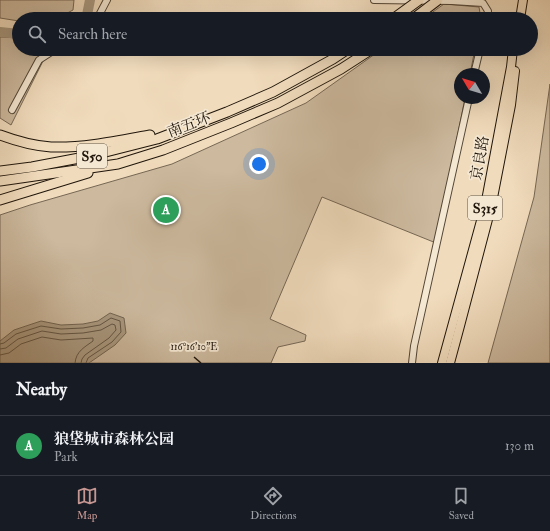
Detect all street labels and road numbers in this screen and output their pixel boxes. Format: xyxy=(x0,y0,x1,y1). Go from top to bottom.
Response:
street label: 南五环 xyxy=(165,108,213,142)
street label: 京良路 xyxy=(467,134,493,182)
road number: S50 xyxy=(77,144,107,168)
road number: S315 xyxy=(468,196,502,220)

